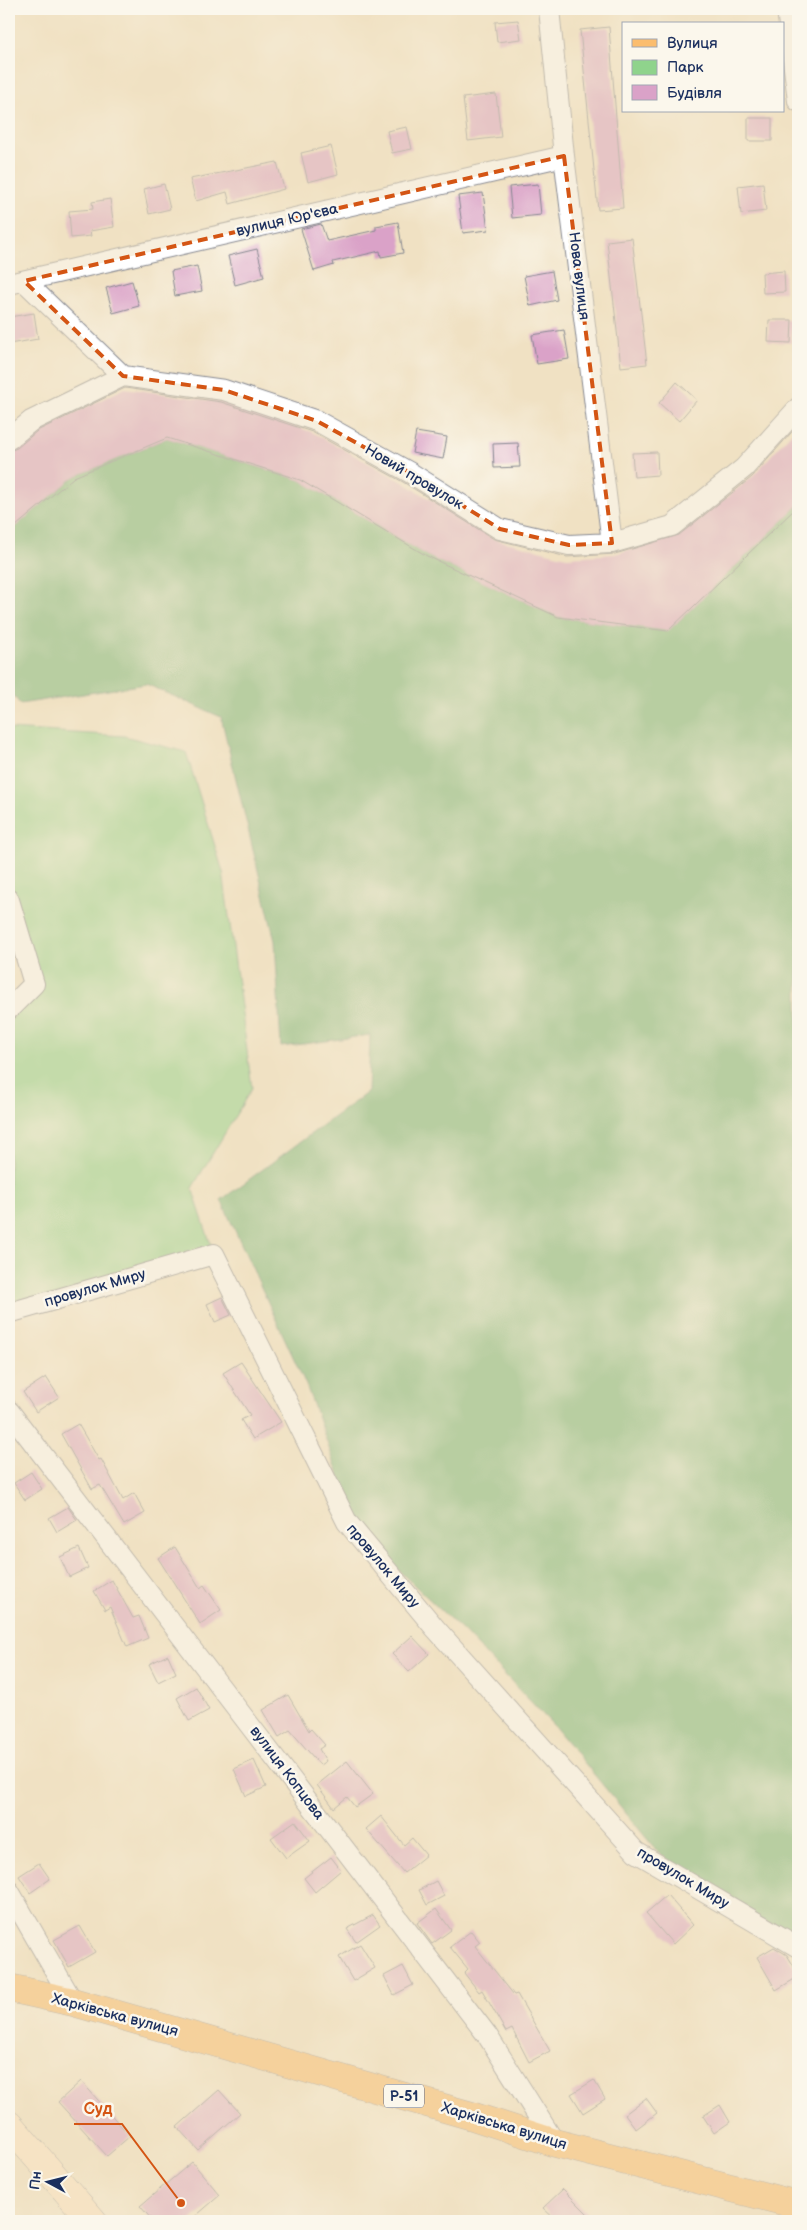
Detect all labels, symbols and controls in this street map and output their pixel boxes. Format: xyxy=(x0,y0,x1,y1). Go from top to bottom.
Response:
legend xyxy=(622,22,784,112)
text: Вулиця xyxy=(667,34,718,53)
text: Парк xyxy=(667,58,704,77)
text: Будівля xyxy=(667,84,722,103)
street label: вулиця Юр'єва xyxy=(234,199,340,241)
street label: Нова вулиця xyxy=(564,231,594,321)
street label: Новий провулок xyxy=(361,440,467,514)
street label: провулок Миру xyxy=(42,1264,148,1312)
street label: провулок Миру xyxy=(342,1520,424,1612)
street label: вулиця Копцова xyxy=(246,1722,328,1824)
street label: провулок Миру xyxy=(633,1843,733,1913)
street label: Харківська вулиця xyxy=(50,1989,180,2041)
road number: Р-51 xyxy=(384,2084,424,2108)
callout: Суд xyxy=(74,2093,122,2124)
street label: Харківська вулиця xyxy=(439,2098,569,2154)
text: Суд xyxy=(84,2100,113,2119)
north arrow xyxy=(22,2158,72,2208)
text: Пн xyxy=(26,2170,45,2191)

